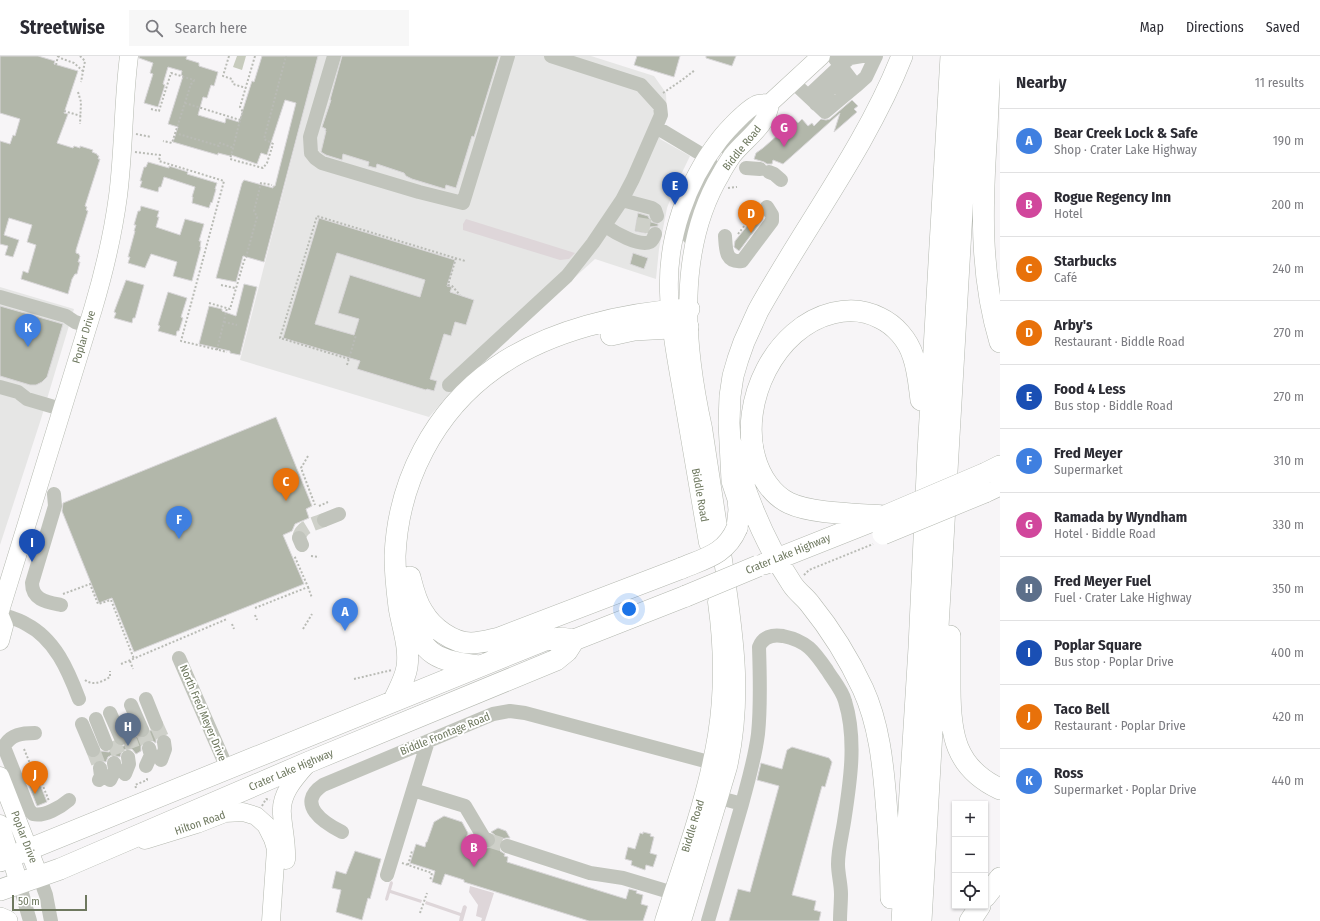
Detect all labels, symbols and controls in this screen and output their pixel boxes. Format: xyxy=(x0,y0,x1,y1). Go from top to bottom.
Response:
search box xyxy=(129,10,409,46)
text: Streetwise xyxy=(20,16,105,39)
icon: search xyxy=(143,17,165,39)
text: Search here xyxy=(175,19,247,37)
text: Map xyxy=(1140,19,1164,36)
text: Directions xyxy=(1186,19,1244,36)
text: Saved xyxy=(1266,19,1300,36)
text: Nearby xyxy=(1016,72,1067,93)
text: 11 results xyxy=(1255,75,1304,90)
pin: G xyxy=(771,114,797,147)
street label: Biddle Road xyxy=(720,123,764,173)
text: Bear Creek Lock & Safe xyxy=(1054,124,1198,142)
text: A xyxy=(1025,133,1033,148)
text: 190 m xyxy=(1273,133,1304,148)
text: Shop · Crater Lake Highway xyxy=(1054,142,1197,157)
pin: E xyxy=(662,172,688,205)
text: Rogue Regency Inn xyxy=(1054,188,1171,206)
text: B xyxy=(1025,197,1033,212)
text: 200 m xyxy=(1272,197,1304,212)
pin: D xyxy=(738,200,764,233)
text: Hotel xyxy=(1054,206,1083,221)
text: Starbucks xyxy=(1054,252,1116,270)
text: C xyxy=(1026,261,1032,276)
text: 240 m xyxy=(1272,261,1304,276)
text: Café xyxy=(1054,270,1077,285)
street label: Poplar Drive xyxy=(70,309,98,365)
pin: K xyxy=(15,314,41,347)
text: Arby's xyxy=(1054,316,1093,334)
text: D xyxy=(1025,325,1033,340)
text: 270 m xyxy=(1273,325,1304,340)
text: Restaurant · Biddle Road xyxy=(1054,334,1185,349)
text: Food 4 Less xyxy=(1054,380,1126,398)
text: E xyxy=(1026,389,1032,404)
text: 270 m xyxy=(1273,389,1304,404)
text: Bus stop · Biddle Road xyxy=(1054,398,1173,413)
text: Fred Meyer xyxy=(1054,444,1122,462)
text: F xyxy=(1026,453,1032,468)
text: 310 m xyxy=(1274,453,1304,468)
text: Supermarket xyxy=(1054,462,1123,477)
street label: Biddle Road xyxy=(689,467,711,523)
pin: C xyxy=(273,468,299,501)
pin: F xyxy=(166,506,192,539)
text: Ramada by Wyndham xyxy=(1054,508,1187,526)
text: G xyxy=(1025,517,1033,532)
text: 330 m xyxy=(1272,517,1304,532)
text: Hotel · Biddle Road xyxy=(1054,526,1156,541)
pin: I xyxy=(19,529,45,562)
street label: Crater Lake Highway xyxy=(744,531,832,577)
text: Fred Meyer Fuel xyxy=(1054,572,1151,590)
text: H xyxy=(1025,581,1033,596)
text: 350 m xyxy=(1272,581,1304,596)
text: Fuel · Crater Lake Highway xyxy=(1054,590,1192,605)
pin: A xyxy=(332,598,358,631)
your location xyxy=(619,599,639,619)
text: Poplar Square xyxy=(1054,636,1142,654)
text: I xyxy=(1027,645,1031,660)
text: 400 m xyxy=(1271,645,1304,660)
text: Bus stop · Poplar Drive xyxy=(1054,654,1174,669)
street label: North Fred Meyer Drive xyxy=(177,663,229,763)
text: Taco Bell xyxy=(1054,700,1110,718)
text: J xyxy=(1027,709,1031,724)
text: 420 m xyxy=(1272,709,1304,724)
street label: Biddle Frontage Road xyxy=(398,710,492,758)
pin: H xyxy=(115,713,141,746)
text: Restaurant · Poplar Drive xyxy=(1054,718,1186,733)
street label: Crater Lake Highway xyxy=(247,746,335,794)
pin: J xyxy=(22,761,48,794)
text: Ross xyxy=(1054,764,1083,782)
text: K xyxy=(1025,773,1033,788)
text: 440 m xyxy=(1272,773,1304,788)
text: Supermarket · Poplar Drive xyxy=(1054,782,1197,797)
street label: Biddle Road xyxy=(679,798,707,854)
map controls xyxy=(952,801,988,909)
button: + xyxy=(952,801,988,837)
street label: Hilton Road xyxy=(173,808,227,838)
street label: Poplar Drive xyxy=(8,809,40,865)
pin: B xyxy=(461,834,487,867)
button: − xyxy=(952,837,988,873)
button: locate xyxy=(952,873,988,909)
scale bar xyxy=(12,893,87,912)
text: 50 m xyxy=(18,895,40,908)

